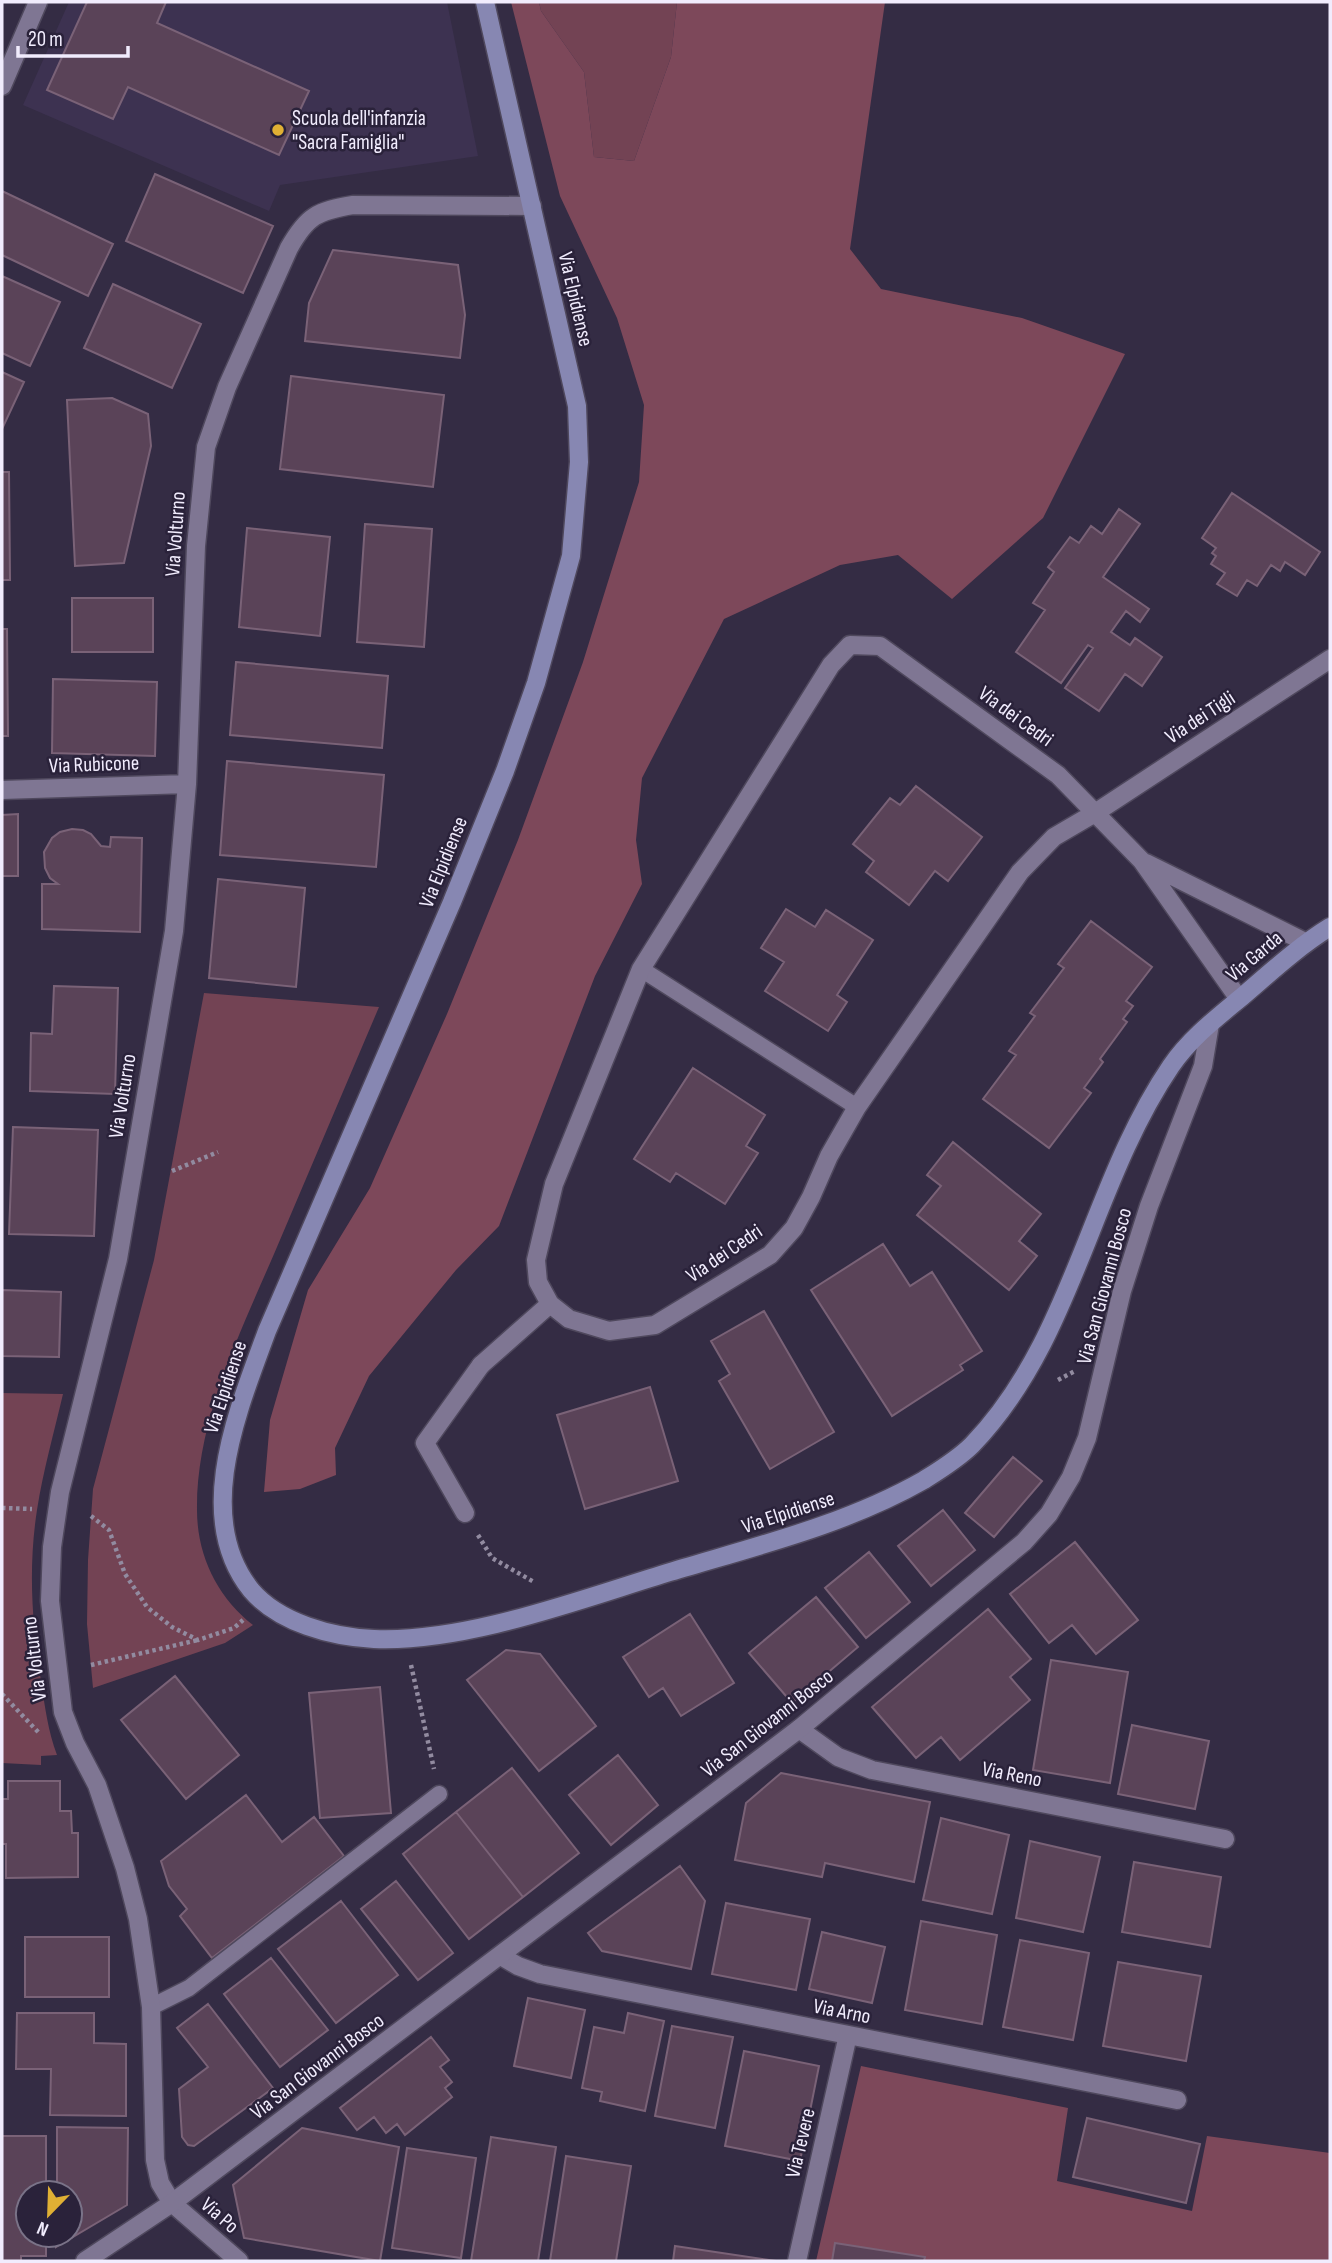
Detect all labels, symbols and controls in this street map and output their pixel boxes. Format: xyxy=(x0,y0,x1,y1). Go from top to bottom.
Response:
scale bar xyxy=(18,14,128,58)
text: 20 m xyxy=(28,27,63,52)
place label: Scuola dell'infanzia "Sacra Famiglia" xyxy=(292,106,426,155)
marker: Scuola dell'infanzia "Sacra Famiglia" xyxy=(270,122,286,138)
street label: Via Elpidiense xyxy=(553,250,598,349)
street label: Via Volturno xyxy=(160,491,191,577)
street label: Via dei Cedri xyxy=(973,681,1058,752)
street label: Via dei Tigli xyxy=(1161,686,1240,749)
street label: Via Rubicone xyxy=(48,750,140,779)
street label: Via Elpidiense xyxy=(414,813,473,911)
street label: Via Garda xyxy=(1221,926,1288,987)
street label: Via Volturno xyxy=(103,1052,141,1140)
street label: Via San Giovanni Bosco xyxy=(1072,1205,1137,1367)
street label: Via dei Cedri xyxy=(681,1219,767,1288)
street label: Via Elpidiense xyxy=(199,1338,252,1437)
street label: Via Elpidiense xyxy=(739,1486,838,1539)
street label: Via Volturno xyxy=(17,1615,52,1703)
street label: Via San Giovanni Bosco xyxy=(696,1664,838,1783)
street label: Via Reno xyxy=(980,1756,1044,1793)
street label: Via Arno xyxy=(811,1994,873,2029)
street label: Via San Giovanni Bosco xyxy=(246,2008,389,2125)
street label: Via Tevere xyxy=(780,2106,821,2180)
north arrow xyxy=(14,2179,84,2249)
street label: Via Po xyxy=(195,2192,244,2239)
text: N xyxy=(34,2216,52,2241)

